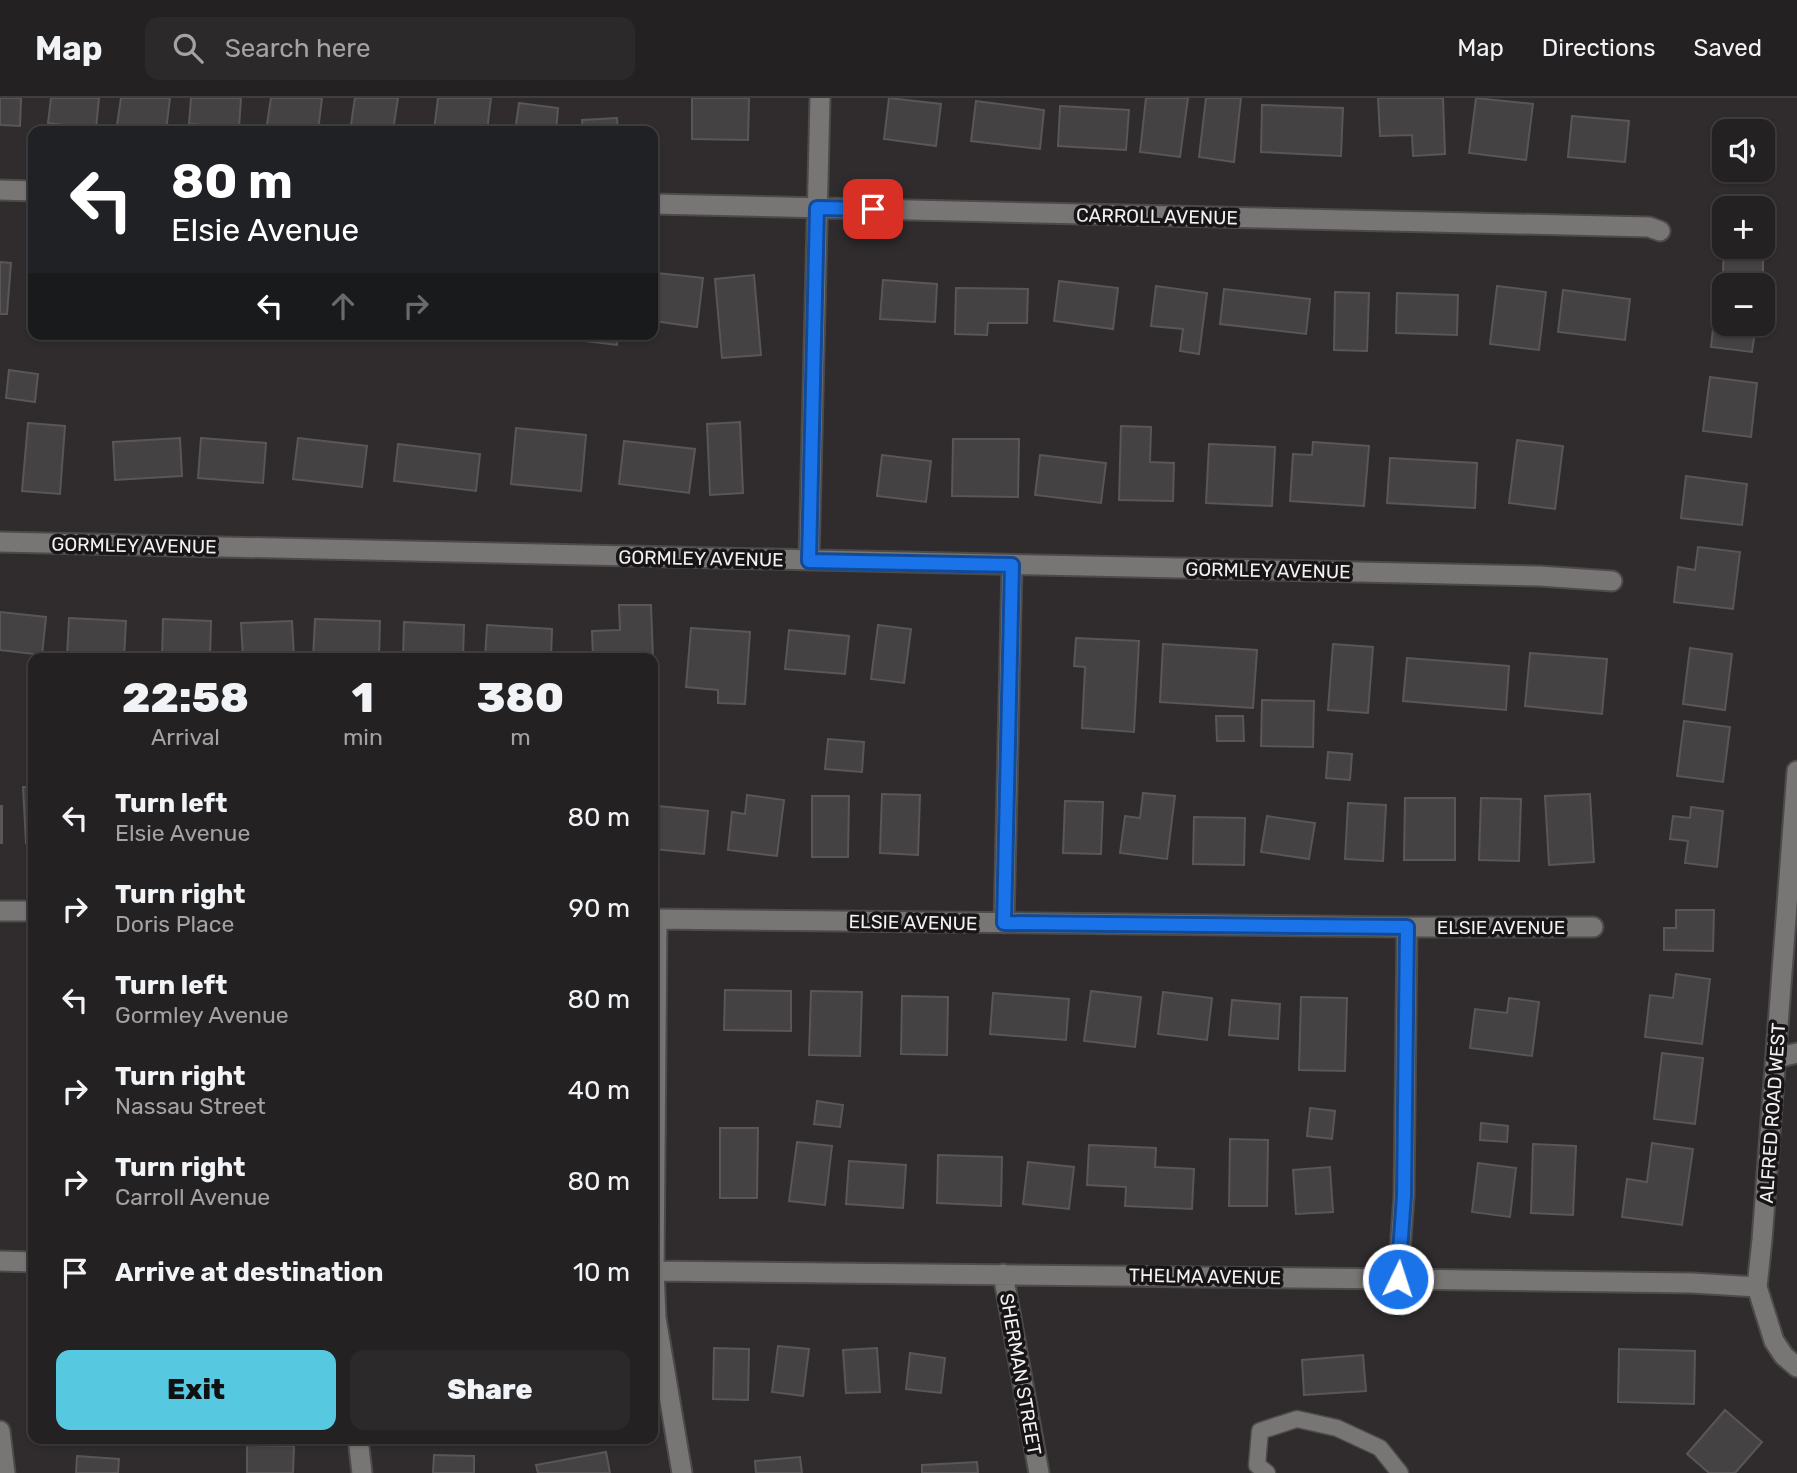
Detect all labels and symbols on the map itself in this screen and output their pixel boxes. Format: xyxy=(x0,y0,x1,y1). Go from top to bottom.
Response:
pin xyxy=(843,179,903,239)
street label: CARROLL AVENUE xyxy=(1076,204,1238,229)
street label: GORMLEY AVENUE xyxy=(51,533,217,558)
street label: GORMLEY AVENUE xyxy=(618,546,784,571)
street label: GORMLEY AVENUE xyxy=(1185,558,1351,583)
street label: ELSIE AVENUE xyxy=(848,910,978,935)
street label: ELSIE AVENUE xyxy=(1437,916,1565,939)
street label: ALFRED ROAD WEST xyxy=(1755,1022,1790,1204)
position arrow xyxy=(1361,1242,1435,1316)
street label: THELMA AVENUE xyxy=(1129,1264,1281,1289)
street label: SHERMAN STREET xyxy=(995,1291,1046,1457)

